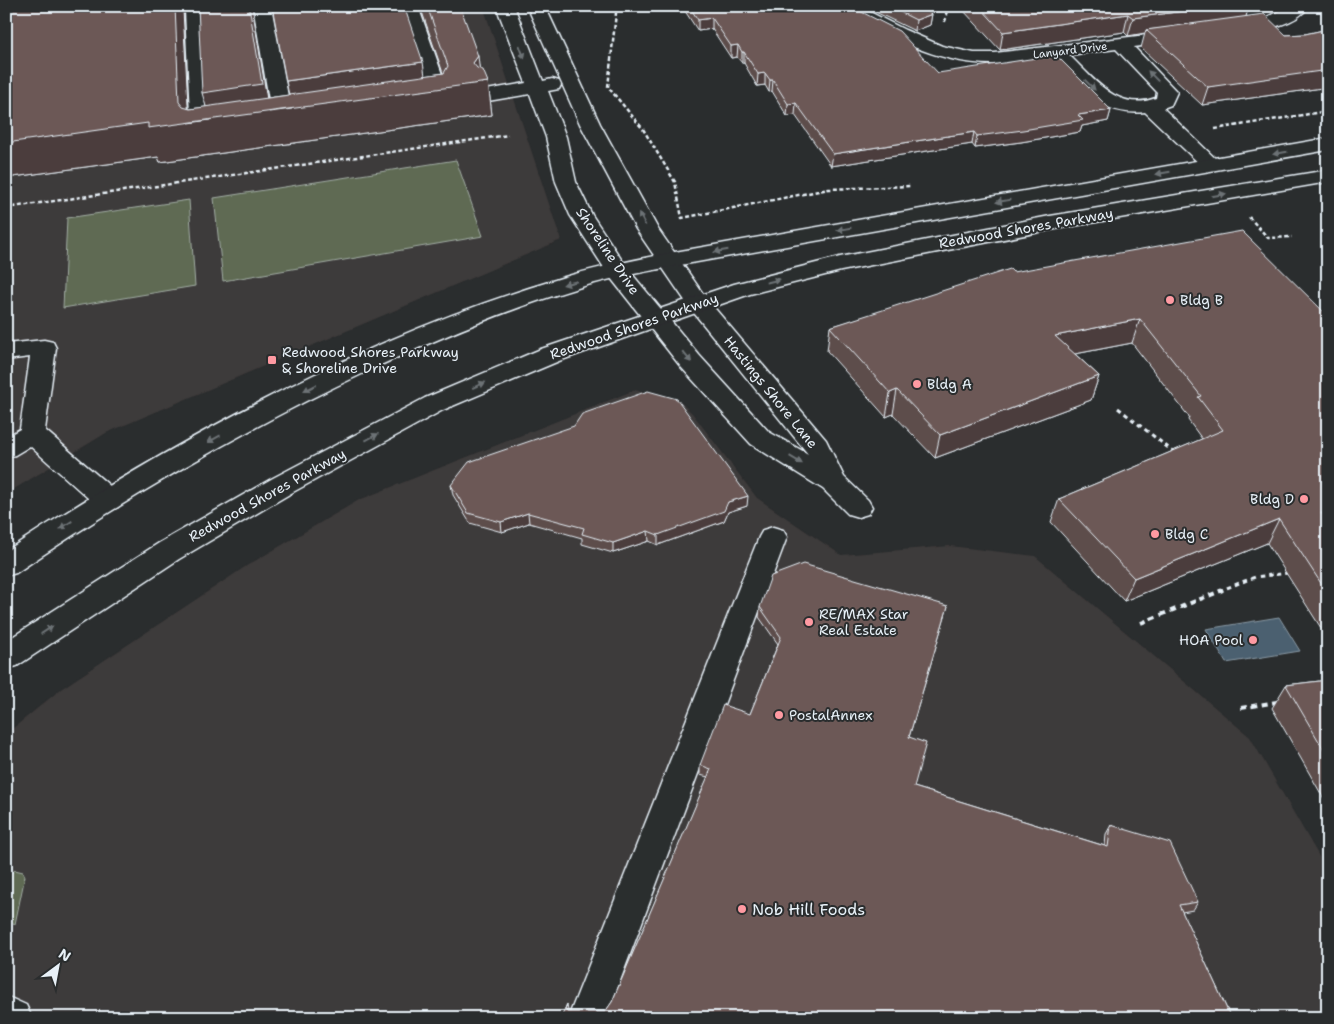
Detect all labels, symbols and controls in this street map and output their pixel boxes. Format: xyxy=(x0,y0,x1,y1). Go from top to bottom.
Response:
street label: Lanyard Drive xyxy=(1032,38,1108,62)
one-way arrow xyxy=(518,45,526,60)
one-way arrow xyxy=(1147,71,1159,83)
one-way arrow xyxy=(1084,79,1096,91)
one-way arrow xyxy=(1271,149,1287,157)
one-way arrow xyxy=(1155,169,1171,177)
one-way arrow xyxy=(1211,191,1227,199)
one-way arrow xyxy=(995,197,1011,205)
street label: Shoreline Drive xyxy=(572,204,644,298)
street label: Redwood Shores Parkway xyxy=(937,204,1115,252)
one-way arrow xyxy=(638,212,646,226)
one-way arrow xyxy=(836,225,852,233)
one-way arrow xyxy=(713,247,729,255)
one-way arrow xyxy=(765,277,780,285)
one-way arrow xyxy=(563,279,578,287)
street label: Redwood Shores Parkway xyxy=(548,289,720,363)
place label: Bldg B xyxy=(1180,291,1223,309)
marker: Bldg B xyxy=(1164,294,1176,306)
street label: Hastings Shore Lane xyxy=(720,332,822,452)
place label: Redwood Shores Parkway & Shoreline Drive xyxy=(282,343,459,377)
one-way arrow xyxy=(681,351,692,363)
marker: Redwood Shores Parkway & Shoreline Drive xyxy=(266,354,278,366)
place label: Bldg A xyxy=(927,375,972,393)
marker: Bldg A xyxy=(911,378,923,390)
one-way arrow xyxy=(472,380,486,388)
one-way arrow xyxy=(303,384,317,392)
one-way arrow xyxy=(365,433,379,441)
one-way arrow xyxy=(208,434,221,443)
street label: Redwood Shores Parkway xyxy=(185,444,349,546)
one-way arrow xyxy=(790,456,803,465)
place label: Bldg D xyxy=(1250,490,1294,508)
marker: Bldg D xyxy=(1298,493,1310,505)
one-way arrow xyxy=(59,521,73,530)
place label: Bldg C xyxy=(1165,525,1208,543)
marker: Bldg C xyxy=(1149,528,1161,540)
place label: RE/MAX Star Real Estate xyxy=(819,605,909,639)
marker: RE/MAX Star Real Estate xyxy=(803,616,815,628)
one-way arrow xyxy=(40,625,54,634)
place label: HOA Pool xyxy=(1179,631,1244,649)
marker: HOA Pool xyxy=(1247,634,1259,646)
place label: PostalAnnex xyxy=(789,706,873,724)
marker: PostalAnnex xyxy=(773,709,785,721)
place label: Nob Hill Foods xyxy=(752,899,865,920)
marker: Nob Hill Foods xyxy=(736,903,748,915)
north arrow xyxy=(32,942,82,992)
text: N xyxy=(55,944,74,966)

